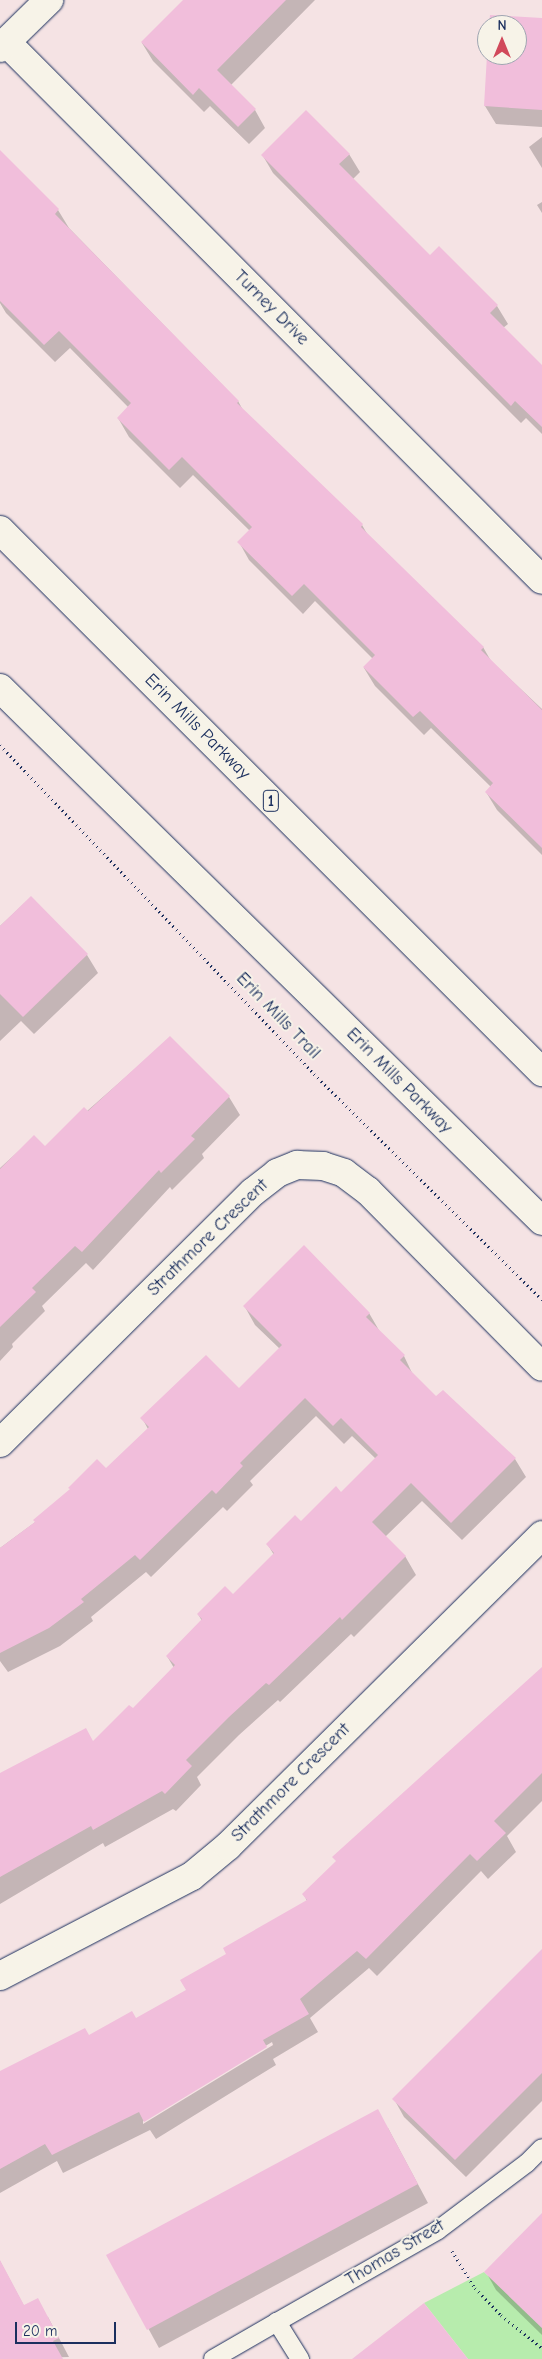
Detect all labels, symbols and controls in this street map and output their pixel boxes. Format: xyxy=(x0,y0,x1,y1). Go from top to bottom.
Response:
north arrow xyxy=(477,15,527,65)
text: N xyxy=(497,17,507,34)
street label: Turney Drive xyxy=(229,266,313,350)
street label: Erin Mills Parkway xyxy=(140,670,254,784)
road number: 1 xyxy=(262,788,280,814)
street label: Erin Mills Trail xyxy=(231,968,325,1064)
street label: Erin Mills Parkway xyxy=(342,1024,456,1138)
street label: Strathmore Crescent xyxy=(143,1175,273,1301)
street label: Strathmore Crescent xyxy=(227,1719,355,1847)
street label: Thomas Street xyxy=(342,2215,448,2291)
scale bar xyxy=(18,2312,119,2344)
text: 20 m xyxy=(23,2322,57,2340)

